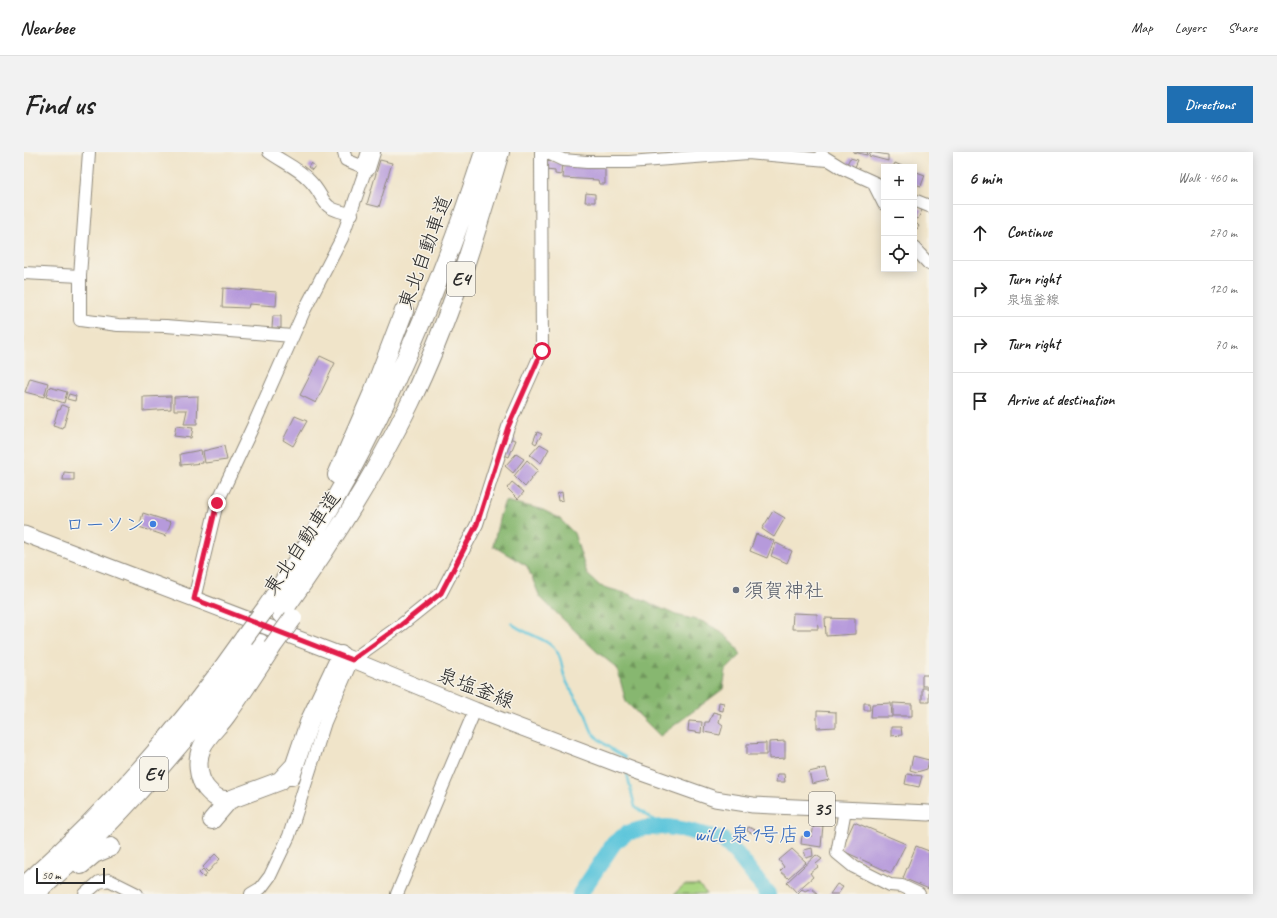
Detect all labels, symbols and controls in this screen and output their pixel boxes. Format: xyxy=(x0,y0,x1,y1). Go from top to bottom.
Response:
text: Nearbee xyxy=(20,16,74,40)
text: Map xyxy=(1131,19,1153,36)
text: Layers xyxy=(1175,19,1206,36)
text: Share xyxy=(1228,19,1257,36)
button: Directions xyxy=(1167,86,1253,123)
text: Find us xyxy=(24,87,94,122)
map controls xyxy=(881,164,917,272)
button: + xyxy=(881,164,917,200)
text: 6 min xyxy=(969,168,1002,189)
text: Walk · 460 m xyxy=(1178,170,1237,186)
street label: 東北自動車道 xyxy=(393,191,457,313)
button: − xyxy=(881,200,917,236)
icon: ahead xyxy=(969,222,991,244)
text: Continue xyxy=(1007,223,1052,242)
text: 270 m xyxy=(1209,225,1237,241)
button: locate xyxy=(881,236,917,272)
road number: E4 xyxy=(447,262,475,296)
text: Turn right xyxy=(1007,270,1060,289)
icon: right xyxy=(969,278,991,300)
text: 120 m xyxy=(1209,281,1237,297)
text: 泉塩釜線 xyxy=(1007,292,1059,308)
icon: right xyxy=(969,334,991,356)
text: Turn right xyxy=(1007,335,1060,354)
text: 70 m xyxy=(1215,337,1237,353)
route start xyxy=(533,342,551,360)
icon: arrive xyxy=(969,390,991,412)
text: Arrive at destination xyxy=(1007,391,1114,410)
street label: 東北自動車道 xyxy=(258,486,346,600)
route end xyxy=(208,494,226,512)
place label: ローソン xyxy=(65,512,145,537)
marker: ローソン xyxy=(148,519,158,529)
place label: 須賀神社 xyxy=(744,578,824,603)
marker: 須賀神社 xyxy=(731,585,741,595)
street label: 泉塩釜線 xyxy=(434,662,518,714)
road number: E4 xyxy=(140,757,168,791)
road number: 35 xyxy=(809,792,835,826)
place label: wiLL 泉1号店 xyxy=(694,822,799,847)
marker: wiLL 泉1号店 xyxy=(802,829,812,839)
scale bar xyxy=(36,866,105,885)
text: 50 m xyxy=(42,868,61,882)

